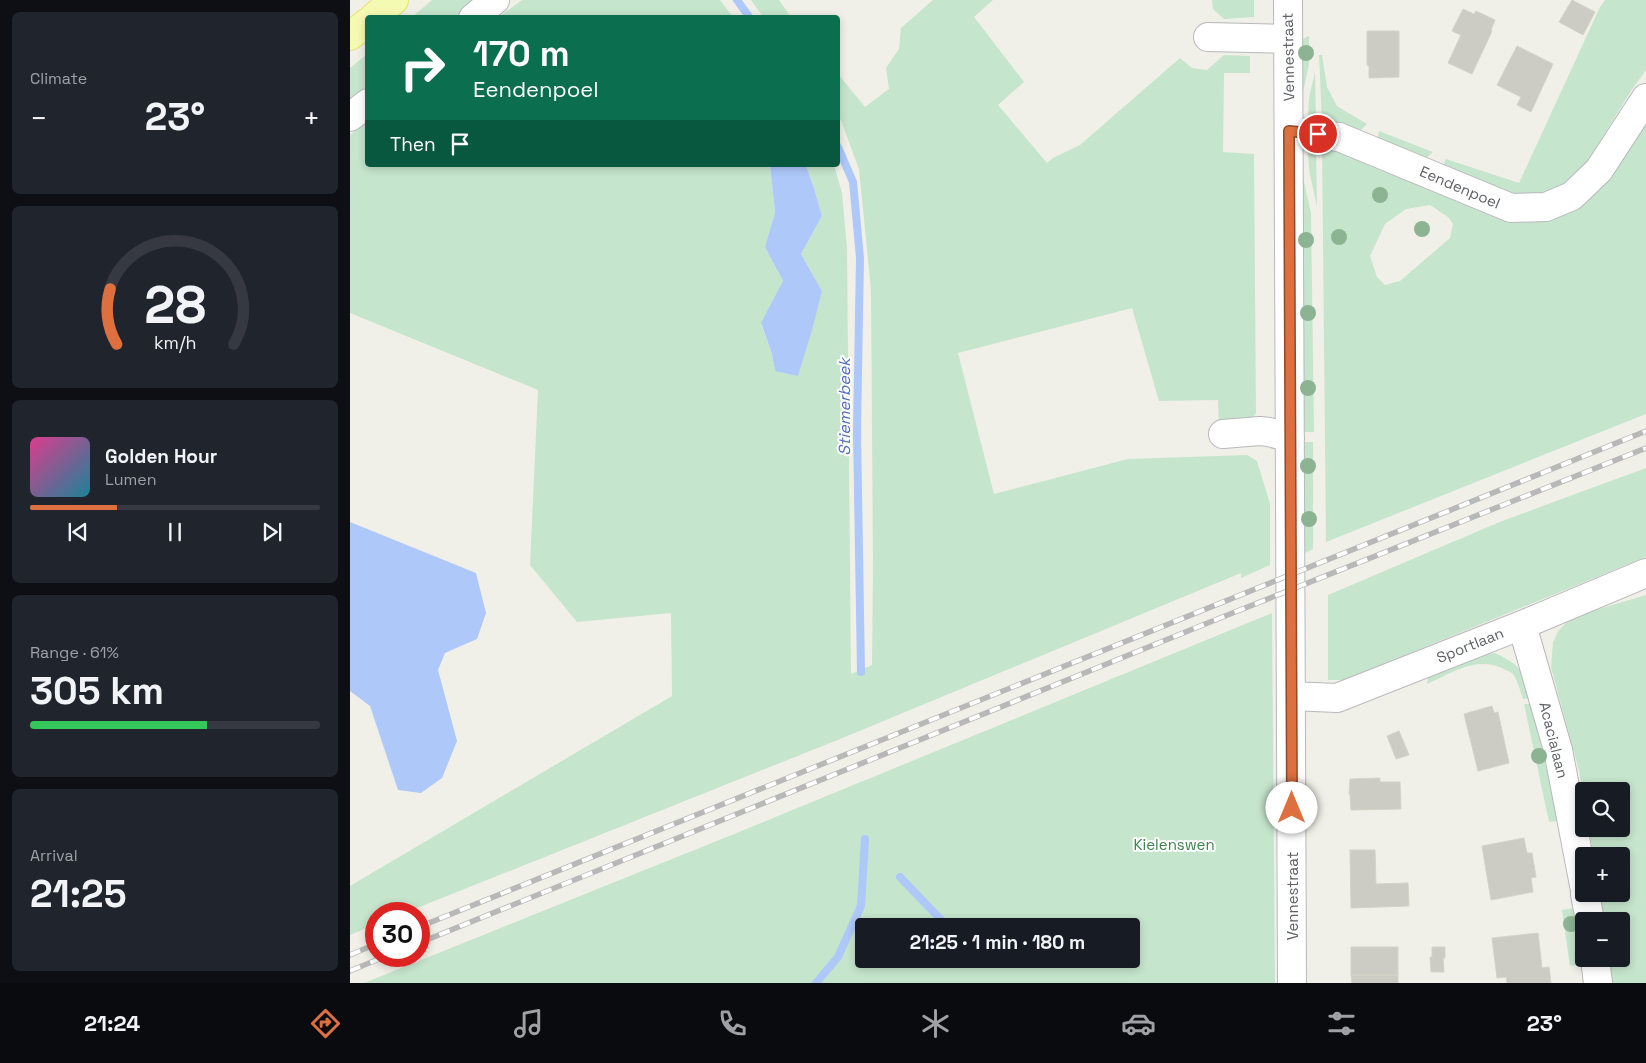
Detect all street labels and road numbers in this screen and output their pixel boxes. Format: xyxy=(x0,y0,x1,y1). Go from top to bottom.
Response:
street label: Vennestraat xyxy=(1278,12,1298,101)
street label: Eendenpoel xyxy=(1417,162,1503,212)
street label: Sportlaan xyxy=(1434,623,1506,667)
street label: Acacialaan xyxy=(1535,700,1573,780)
street label: Vennestraat xyxy=(1283,852,1302,940)

